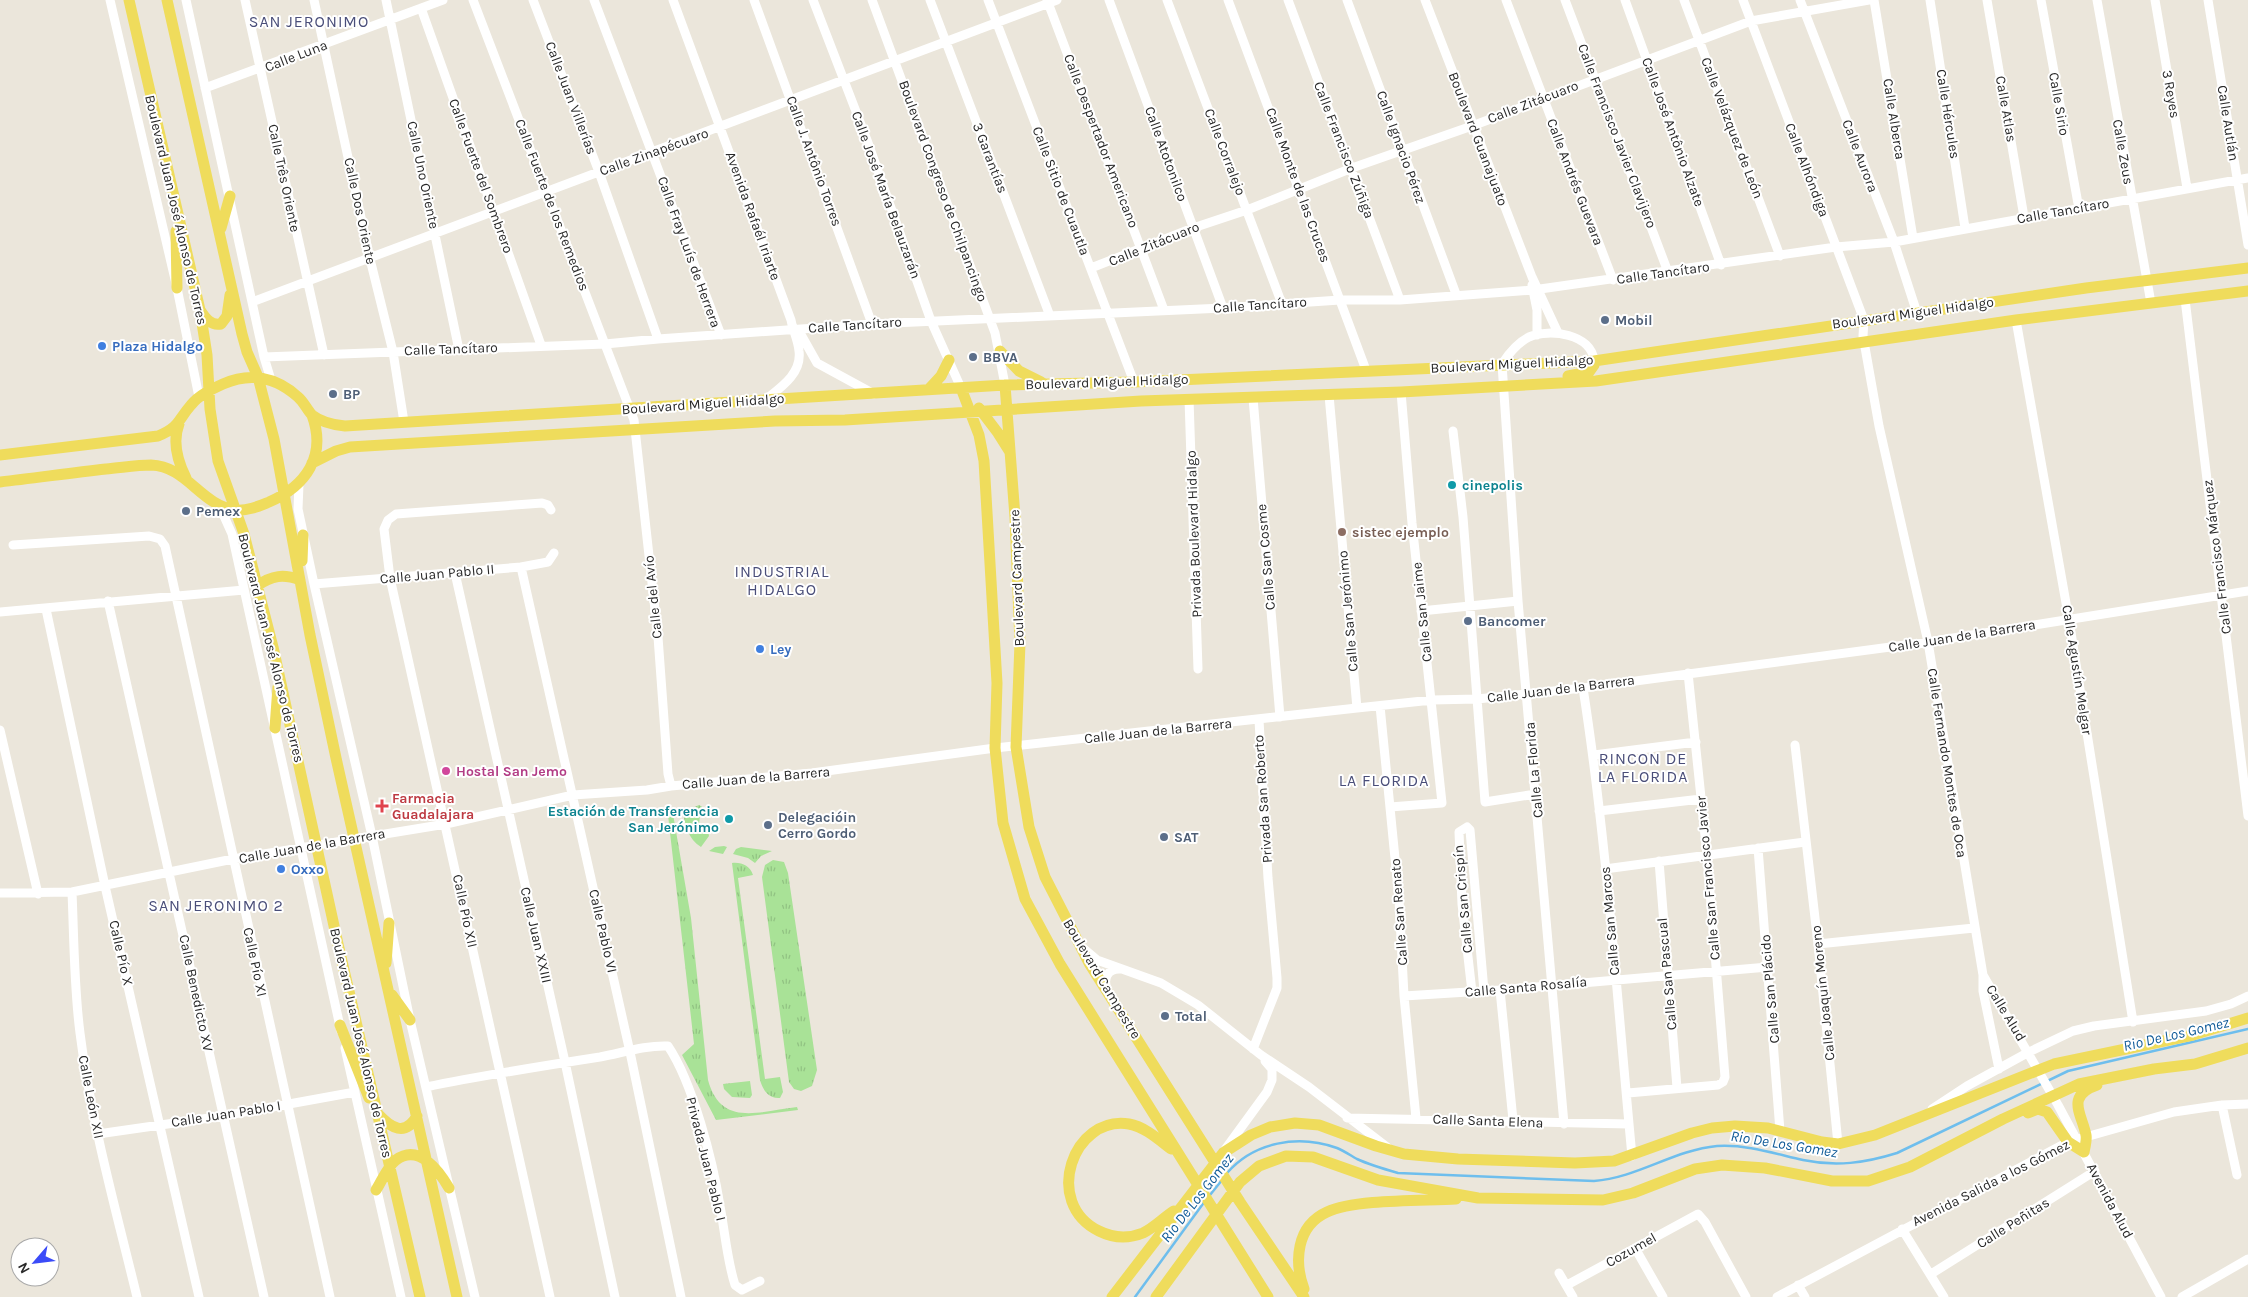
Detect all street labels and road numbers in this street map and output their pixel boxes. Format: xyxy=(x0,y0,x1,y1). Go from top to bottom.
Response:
street label: Calle Luna xyxy=(262,36,330,76)
street label: Calle Juan Villerías xyxy=(542,39,600,157)
street label: Calle Francisco Javier Clavijero xyxy=(1574,41,1660,231)
street label: Calle Despertador Americano xyxy=(1060,52,1142,230)
street label: Calle José Antônio Alzate xyxy=(1638,55,1708,209)
street label: Calle Velázquez de León xyxy=(1697,55,1767,201)
street label: Calle Hércules xyxy=(1933,68,1963,160)
street label: 3 Reyes xyxy=(2158,69,2184,119)
street label: Boulevard Guanajuato xyxy=(1445,70,1511,208)
street label: Calle Sirio xyxy=(2045,71,2073,137)
street label: Calle Atlas xyxy=(1992,75,2020,143)
street label: Calle Zitácuaro xyxy=(1485,77,1581,127)
street label: Calle Alberca xyxy=(1879,77,1909,161)
street label: Boulevard Congreso de Chilpancingo xyxy=(895,78,991,304)
street label: Calle Francisco Zúñiga xyxy=(1310,79,1378,221)
street label: Calle Autlán xyxy=(2214,84,2242,162)
street label: Calle Ignacio Pérez xyxy=(1373,88,1429,206)
street label: Boulevard Juan José Alonso de Torres xyxy=(141,93,211,327)
street label: Calle J. Antônio Torres xyxy=(783,94,845,228)
street label: Calle Fuerte del Sombrero xyxy=(445,96,517,256)
street label: Calle Atotonilco xyxy=(1141,104,1191,204)
street label: Calle Monte de las Cruces xyxy=(1262,105,1334,265)
street label: Calle Corralejo xyxy=(1201,106,1249,198)
street label: Calle José María Belauzarán xyxy=(848,109,924,281)
street label: Calle Andrés Guevara xyxy=(1543,116,1607,248)
street label: Calle Fuerte de los Remedios xyxy=(511,117,593,293)
street label: Calle Aurora xyxy=(1838,117,1882,195)
street label: Calle Zeus xyxy=(2109,118,2137,186)
street label: Calle Uno Oriente xyxy=(403,120,443,230)
street label: 3 Garantías xyxy=(969,120,1011,196)
street label: Calle Alhóndiga xyxy=(1781,121,1833,219)
street label: Calle Três Oriente xyxy=(264,122,304,234)
street label: Calle Zinapécuaro xyxy=(597,124,711,180)
street label: Calle Sitio de Cuautla xyxy=(1029,124,1093,258)
street label: Avenida Rafaél Iriarte xyxy=(722,149,784,283)
street label: Calle Dos Oriente xyxy=(340,156,380,266)
street label: Calle Fray Luís de Herrera xyxy=(654,174,724,330)
street label: Calle Tancítaro xyxy=(2015,194,2111,228)
street label: Calle Zitácuaro xyxy=(1106,218,1202,270)
street label: Calle Tancítaro xyxy=(1615,258,1711,288)
street label: Calle Tancítaro xyxy=(1213,293,1307,317)
street label: Boulevard Miguel Hidalgo xyxy=(1831,293,1995,333)
street label: Calle Tancítaro xyxy=(808,313,902,337)
street label: Calle Tancítaro xyxy=(404,339,498,359)
street label: Boulevard Miguel Hidalgo xyxy=(1430,351,1594,377)
street label: Boulevard Miguel Hidalgo xyxy=(1025,371,1189,393)
street label: Boulevard Miguel Hidalgo xyxy=(621,390,785,418)
street label: Privada Boulevard Hidalgo xyxy=(1183,450,1205,618)
street label: Calle Francisco Márquez xyxy=(2199,479,2235,635)
street label: Calle San Cosme xyxy=(1253,503,1279,611)
street label: Boulevard Campestre xyxy=(1006,509,1028,647)
street label: Boulevard Juan José Alonso de Torres xyxy=(234,532,308,764)
street label: Calle San Jerónimo xyxy=(1334,550,1362,672)
street label: Calle del Avío xyxy=(640,554,666,640)
street label: Calle Juan Pablo II xyxy=(379,561,495,587)
street label: Calle San Jaime xyxy=(1408,561,1436,663)
street label: Calle Agustín Melgar xyxy=(2058,604,2096,737)
street label: Calle Juan de la Barrera xyxy=(1887,616,2037,656)
street label: Calle Fernando Montes de Oca xyxy=(1924,667,1970,859)
street label: Calle Juan de la Barrera xyxy=(1486,672,1636,706)
street label: Calle Juan de la Barrera xyxy=(1083,715,1233,747)
street label: Calle La Florida xyxy=(1521,721,1547,819)
street label: Privada San Roberto xyxy=(1250,734,1276,864)
street label: Calle Juan de la Barrera xyxy=(681,763,831,793)
street label: Calle San Francisco Javier xyxy=(1692,794,1724,961)
street label: Calle Juan de la Barrera xyxy=(237,825,387,867)
street label: Calle San Crispín xyxy=(1450,844,1476,954)
street label: Calle San Renato xyxy=(1387,858,1411,966)
street label: Calle San Marcos xyxy=(1597,866,1623,976)
street label: Calle Pío XII xyxy=(449,873,481,949)
street label: Calle Juan XXIII xyxy=(517,885,555,985)
street label: Calle Pablo VI xyxy=(585,888,621,974)
street label: Boulevard Campestre xyxy=(1059,916,1145,1042)
street label: Calle San Pascual xyxy=(1654,917,1680,1031)
street label: Calle Pío X xyxy=(105,919,137,987)
street label: Calle Joaquín Moreno xyxy=(1807,924,1839,1062)
street label: Calle Pío XI xyxy=(239,926,271,998)
street label: Boulevard Juan José Alonso de Torres xyxy=(326,926,396,1160)
street label: Calle Benedicto XV xyxy=(175,933,217,1053)
street label: Calle San Plácido xyxy=(1757,934,1783,1044)
street label: Calle Santa Rosalía xyxy=(1464,973,1588,1001)
street label: Calle Alud xyxy=(1982,981,2030,1045)
street label: Calle León XII xyxy=(75,1054,107,1140)
street label: Privada Juan Pablo I xyxy=(682,1095,730,1223)
street label: Calle Juan Pablo I xyxy=(170,1097,282,1131)
street label: Calle Santa Elena xyxy=(1432,1111,1544,1131)
street label: Avenida Salida a los Gómez xyxy=(1909,1136,2073,1230)
street label: Avenida Alud xyxy=(2083,1161,2137,1241)
street label: Calle Peñitas xyxy=(1974,1194,2052,1252)
street label: Cozumel xyxy=(1603,1229,1659,1271)

